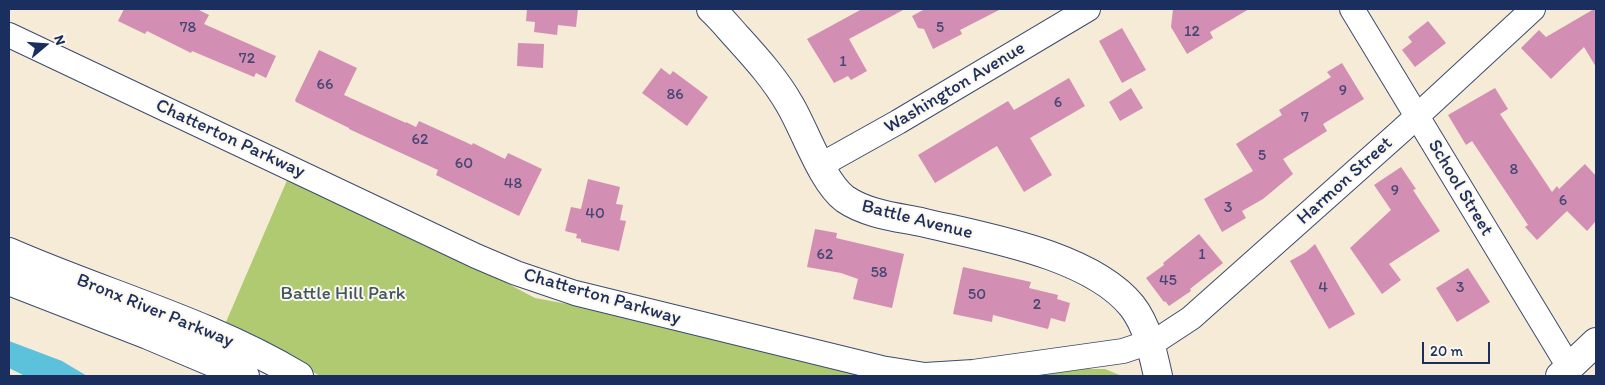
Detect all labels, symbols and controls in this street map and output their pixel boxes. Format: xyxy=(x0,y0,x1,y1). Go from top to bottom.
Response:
house number: 78 xyxy=(180,18,196,38)
house number: 5 xyxy=(936,18,944,38)
north arrow xyxy=(20,20,70,70)
house number: 12 xyxy=(1184,22,1200,42)
text: N xyxy=(50,33,69,47)
street label: Washington Avenue xyxy=(880,37,1030,139)
house number: 72 xyxy=(239,49,255,69)
house number: 1 xyxy=(839,52,847,72)
house number: 66 xyxy=(317,75,333,95)
house number: 9 xyxy=(1339,81,1347,101)
house number: 86 xyxy=(666,85,684,105)
house number: 6 xyxy=(1054,93,1062,113)
street label: Chatterton Parkway xyxy=(152,94,308,184)
house number: 7 xyxy=(1301,108,1309,128)
house number: 62 xyxy=(412,130,428,150)
street label: Harmon Street xyxy=(1292,132,1398,230)
street label: School Street xyxy=(1422,136,1498,240)
house number: 5 xyxy=(1258,146,1266,166)
house number: 60 xyxy=(455,154,473,174)
house number: 8 xyxy=(1510,160,1518,180)
house number: 48 xyxy=(504,174,522,194)
house number: 9 xyxy=(1391,181,1399,201)
house number: 6 xyxy=(1559,191,1567,211)
street label: Battle Avenue xyxy=(859,195,975,245)
house number: 3 xyxy=(1224,198,1232,218)
house number: 40 xyxy=(585,204,605,224)
house number: 62 xyxy=(817,245,833,265)
house number: 1 xyxy=(1198,245,1206,265)
house number: 58 xyxy=(870,263,888,283)
street label: Chatterton Parkway xyxy=(521,264,683,330)
street label: Bronx River Parkway xyxy=(73,269,237,353)
house number: 45 xyxy=(1159,271,1177,291)
house number: 4 xyxy=(1318,278,1328,298)
house number: 3 xyxy=(1456,278,1464,298)
park label: Battle Hill Park xyxy=(281,283,405,305)
house number: 50 xyxy=(968,285,986,305)
house number: 2 xyxy=(1033,295,1041,315)
scale bar xyxy=(1425,332,1492,364)
text: 20 m xyxy=(1430,342,1463,360)

